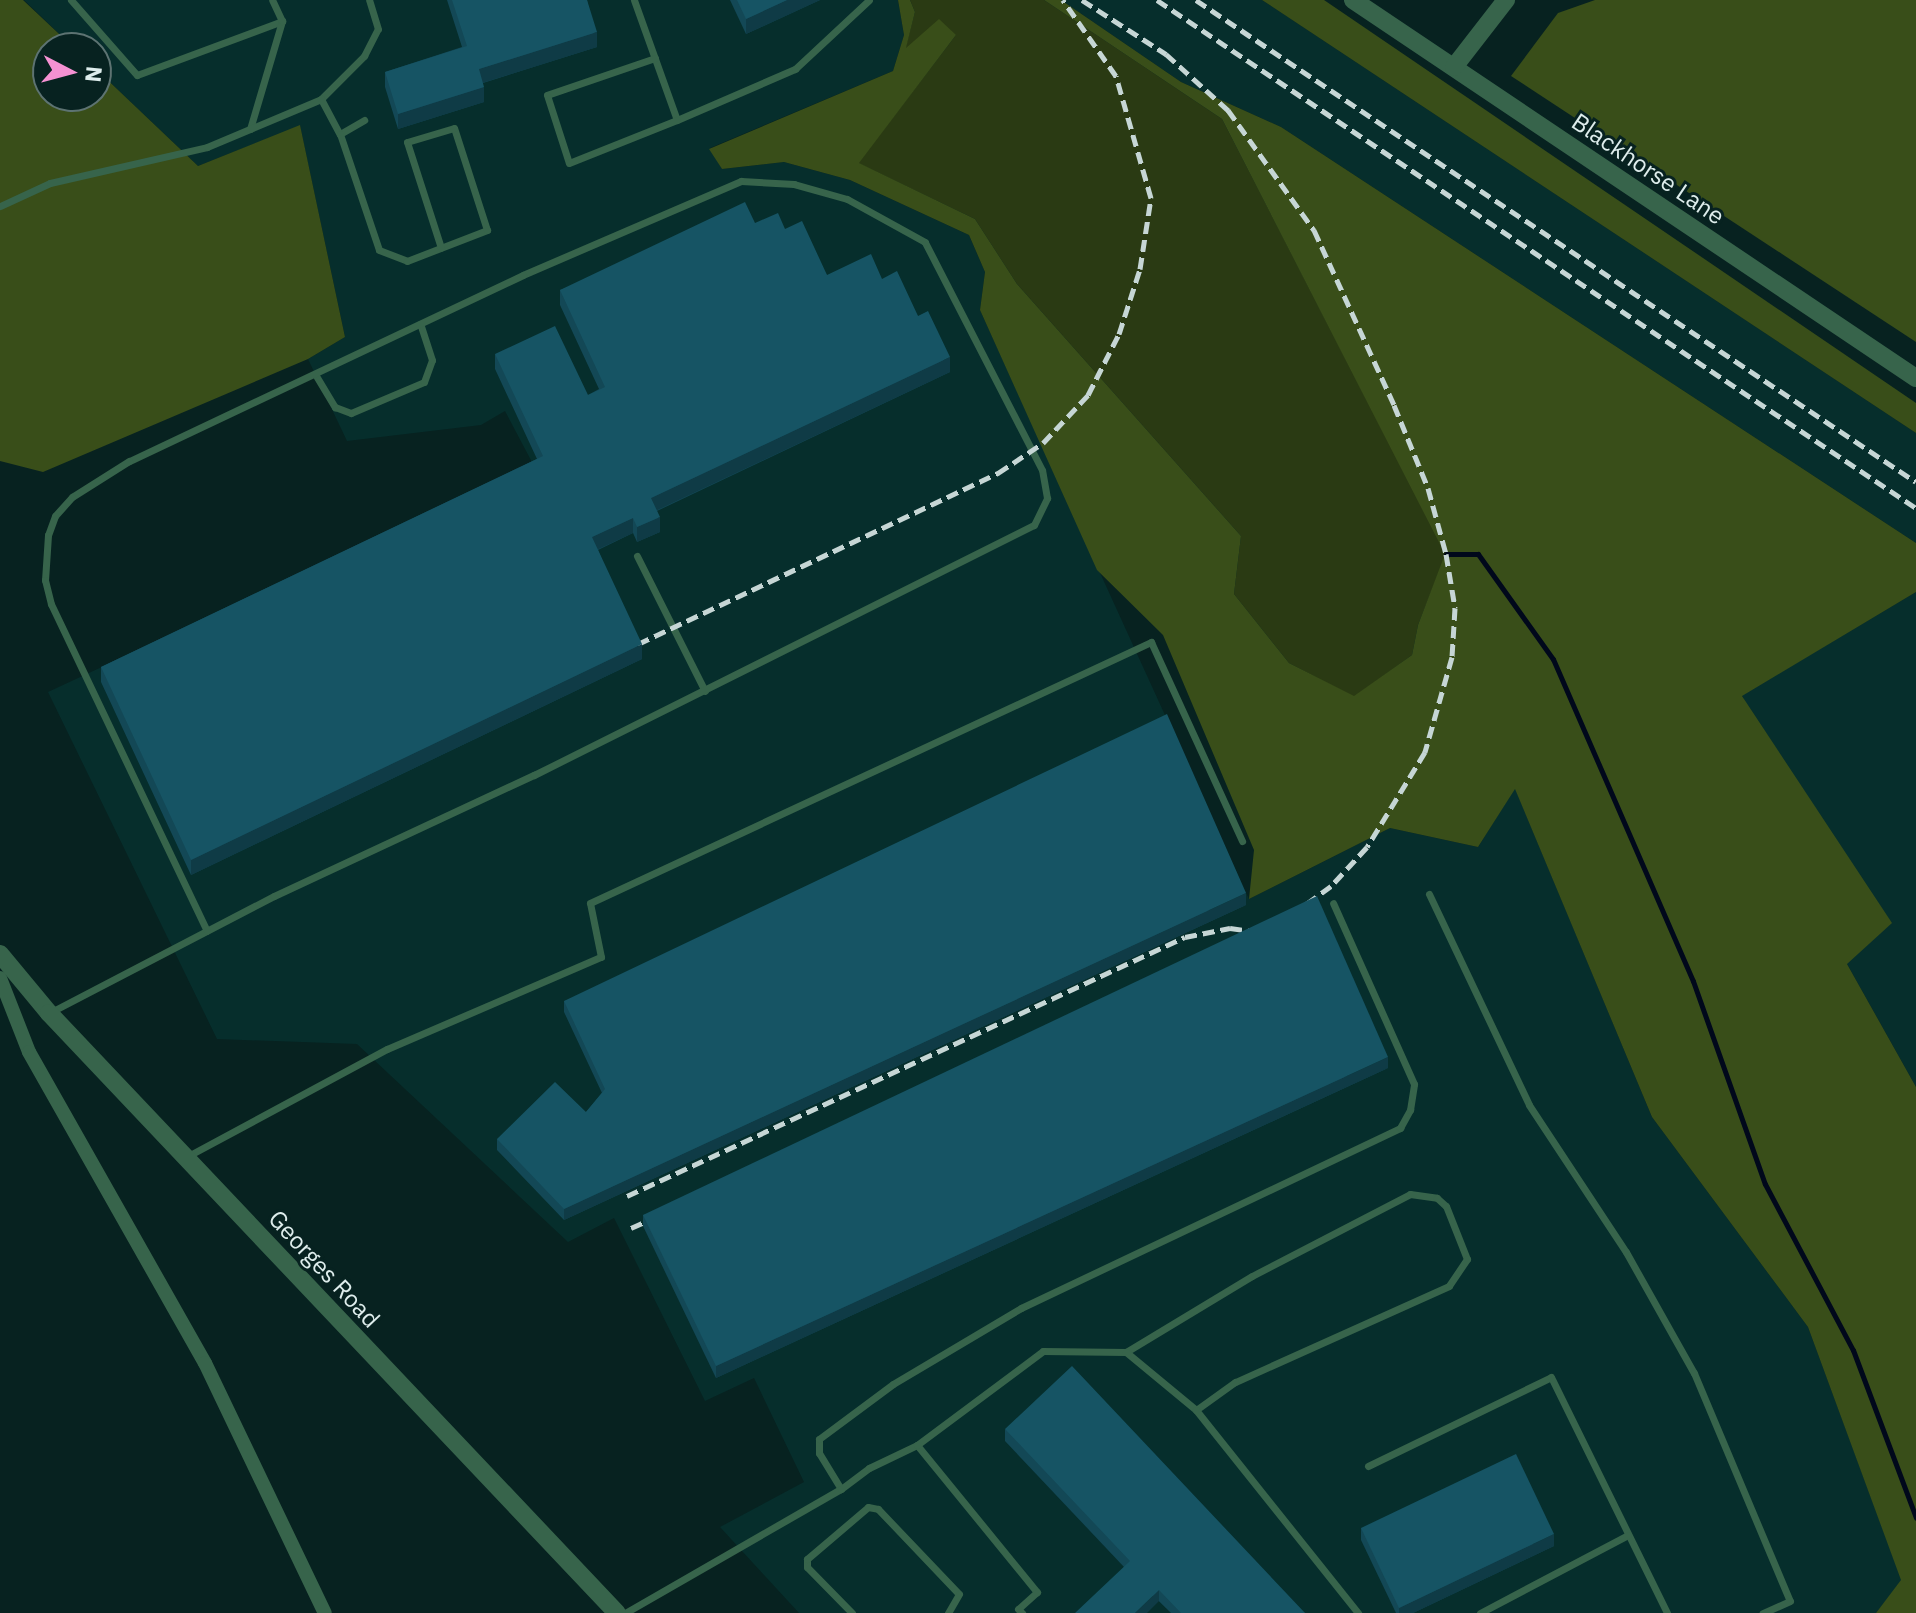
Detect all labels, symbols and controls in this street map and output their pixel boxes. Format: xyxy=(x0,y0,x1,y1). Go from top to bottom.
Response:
north arrow xyxy=(32,32,112,112)
text: N xyxy=(79,65,110,84)
street label: Blackhorse Lane xyxy=(1566,107,1730,231)
street label: Georges Road xyxy=(262,1204,386,1334)

